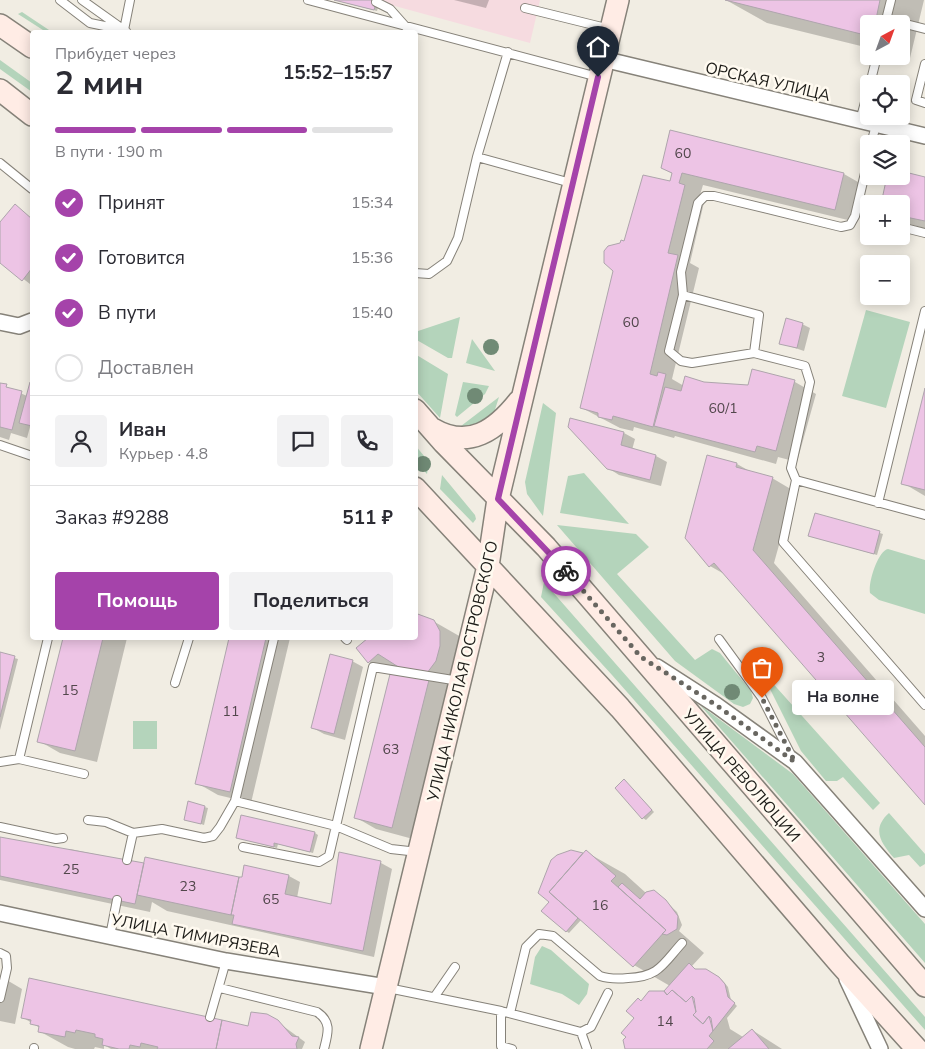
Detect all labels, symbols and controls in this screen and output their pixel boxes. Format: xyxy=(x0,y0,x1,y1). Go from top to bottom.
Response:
north arrow xyxy=(860,15,910,65)
map controls xyxy=(860,15,910,305)
pin xyxy=(577,26,619,77)
icon: home xyxy=(584,33,612,61)
text: Прибудет через xyxy=(55,43,176,65)
street label: ОРСКАЯ УЛИЦА xyxy=(703,57,833,107)
text: 15:52–15:57 xyxy=(283,60,393,86)
text: 2 мин xyxy=(55,62,144,105)
button: locate xyxy=(860,75,910,125)
button: layers xyxy=(860,135,910,185)
text: В пути · 190 m xyxy=(55,141,163,163)
house number: 60 xyxy=(675,144,691,163)
icon: check xyxy=(55,189,83,217)
text: Принят xyxy=(98,190,165,216)
text: 15:34 xyxy=(351,192,393,214)
button: + xyxy=(860,195,910,245)
icon: check xyxy=(55,244,83,272)
text: Готовится xyxy=(98,245,185,271)
text: 15:36 xyxy=(351,247,393,269)
button: − xyxy=(860,255,910,305)
icon: check xyxy=(55,299,83,327)
text: В пути xyxy=(98,300,156,326)
text: 15:40 xyxy=(351,302,393,324)
house number: 60 xyxy=(623,313,639,332)
text: Доставлен xyxy=(98,355,194,381)
house number: 60/1 xyxy=(708,399,738,418)
button: person xyxy=(55,415,107,467)
button: chat xyxy=(277,415,329,467)
button: phone xyxy=(341,415,393,467)
text: Иван xyxy=(119,417,166,443)
text: Курьер · 4.8 xyxy=(119,443,208,465)
text: Заказ #9288 xyxy=(55,505,169,531)
text: 511 ₽ xyxy=(342,505,393,531)
street label: УЛИЦА НИКОЛАЯ ОСТРОВСКОГО xyxy=(422,539,504,805)
courier xyxy=(541,546,591,596)
icon: bike xyxy=(552,557,580,585)
button: Помощь xyxy=(55,572,219,630)
button: Поделиться xyxy=(229,572,393,630)
pin xyxy=(741,647,783,698)
house number: 3 xyxy=(817,648,825,667)
icon: bag xyxy=(748,654,776,682)
callout: На волне xyxy=(792,680,894,716)
house number: 15 xyxy=(62,681,78,700)
text: На волне xyxy=(807,686,879,708)
house number: 11 xyxy=(223,702,239,721)
street label: УЛИЦА РЕВОЛЮЦИИ xyxy=(677,704,805,847)
house number: 63 xyxy=(383,740,399,759)
house number: 25 xyxy=(63,860,79,879)
house number: 23 xyxy=(180,877,196,896)
house number: 65 xyxy=(263,890,279,909)
house number: 16 xyxy=(592,896,608,915)
street label: УЛИЦА ТИМИРЯЗЕВА xyxy=(108,909,283,963)
house number: 14 xyxy=(657,1012,673,1031)

